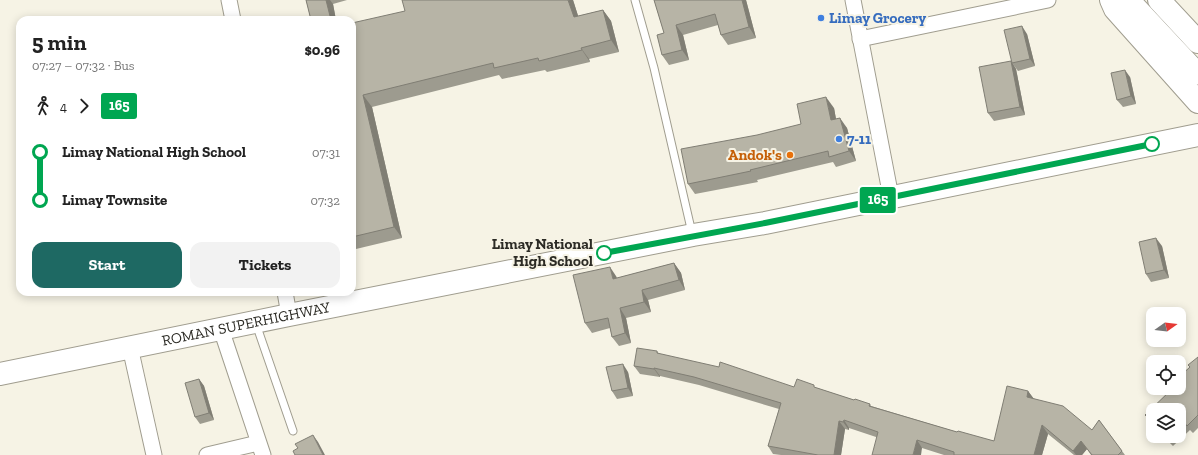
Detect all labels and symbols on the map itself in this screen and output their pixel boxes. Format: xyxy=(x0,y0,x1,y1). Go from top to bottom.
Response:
place label: Limay Grocery xyxy=(829,9,926,27)
marker: Limay Grocery xyxy=(816,13,826,23)
place label: 7-11 xyxy=(847,130,871,148)
marker: 7-11 xyxy=(834,134,844,144)
unlabelled marker xyxy=(1144,136,1160,152)
place label: Andok's xyxy=(728,146,782,164)
marker: Andok's xyxy=(785,150,795,160)
line badge: 165 xyxy=(855,187,901,213)
place label: Limay National High School xyxy=(492,235,593,270)
marker: Limay National High School xyxy=(596,245,612,261)
street label: ROMAN SUPERHIGHWAY xyxy=(160,298,332,350)
north arrow xyxy=(1146,307,1186,347)

